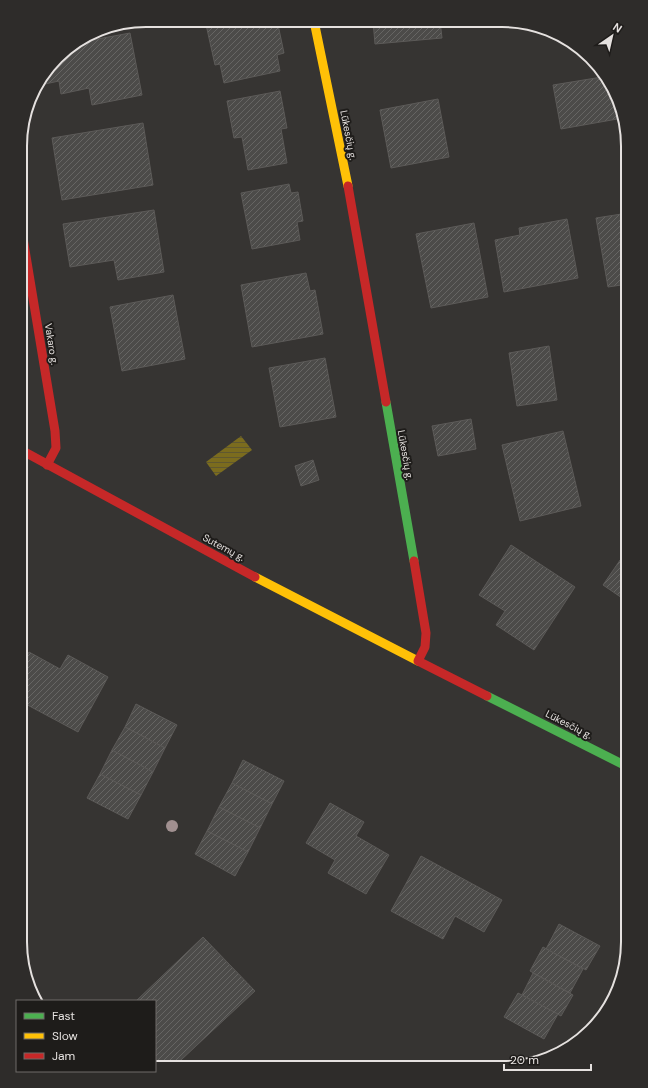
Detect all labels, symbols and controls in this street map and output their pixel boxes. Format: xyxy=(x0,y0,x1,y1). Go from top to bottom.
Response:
north arrow xyxy=(592,16,632,56)
text: N xyxy=(610,20,625,36)
street label: Lūkesčių g. xyxy=(337,109,360,161)
street label: Vakaro g. xyxy=(42,322,61,366)
street label: Lūkesčių g. xyxy=(395,429,416,481)
street label: Sutemų g. xyxy=(200,531,247,564)
street label: Lūkesčių g. xyxy=(543,707,594,742)
legend xyxy=(16,1000,156,1072)
text: Fast xyxy=(52,1008,75,1024)
text: Slow xyxy=(52,1028,78,1044)
scale bar xyxy=(504,1046,591,1072)
text: Jam xyxy=(52,1048,75,1064)
text: 20 m xyxy=(510,1052,539,1068)

